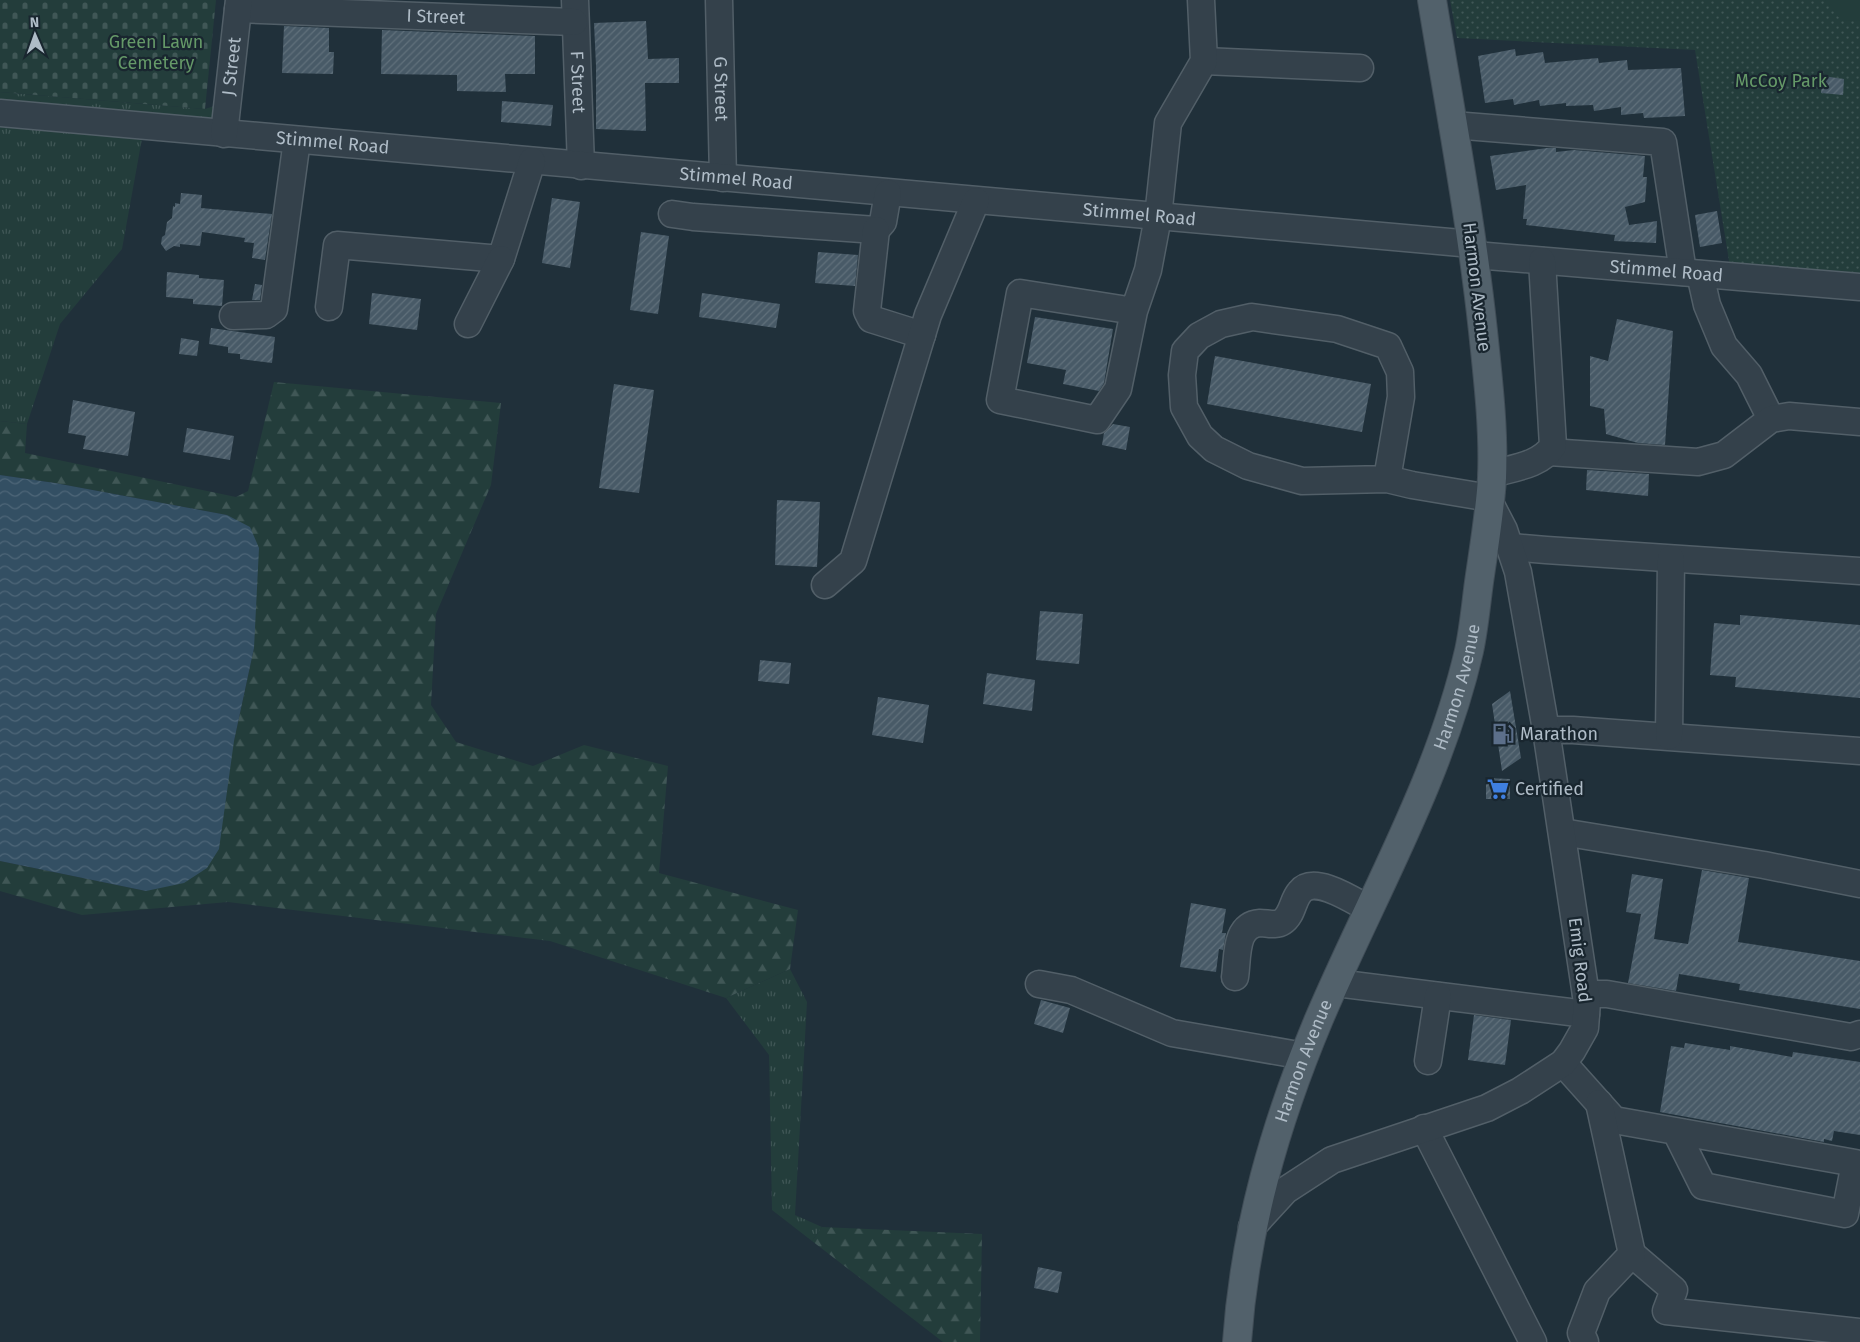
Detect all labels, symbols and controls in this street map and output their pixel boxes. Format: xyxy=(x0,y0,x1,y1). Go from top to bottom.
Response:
street label: I Street xyxy=(406,5,466,29)
north arrow xyxy=(10,10,60,60)
text: N xyxy=(30,14,40,31)
park label: Green Lawn Cemetery xyxy=(109,31,203,74)
street label: J Street xyxy=(217,35,246,97)
street label: F Street xyxy=(566,50,590,114)
street label: G Street xyxy=(709,56,733,122)
park label: McCoy Park xyxy=(1735,70,1828,92)
street label: Stimmel Road xyxy=(275,127,390,159)
street label: Stimmel Road xyxy=(679,163,794,195)
street label: Stimmel Road xyxy=(1082,198,1197,230)
street label: Harmon Avenue xyxy=(1458,221,1496,353)
street label: Stimmel Road xyxy=(1609,255,1724,287)
street label: Harmon Avenue xyxy=(1429,623,1485,753)
fuel station icon: Marathon xyxy=(1490,721,1516,747)
place label: Marathon xyxy=(1520,723,1598,745)
supermarket icon: Certified xyxy=(1485,776,1511,802)
place label: Certified xyxy=(1515,778,1584,800)
street label: Emig Road xyxy=(1564,916,1596,1004)
street label: Harmon Avenue xyxy=(1270,996,1337,1125)

